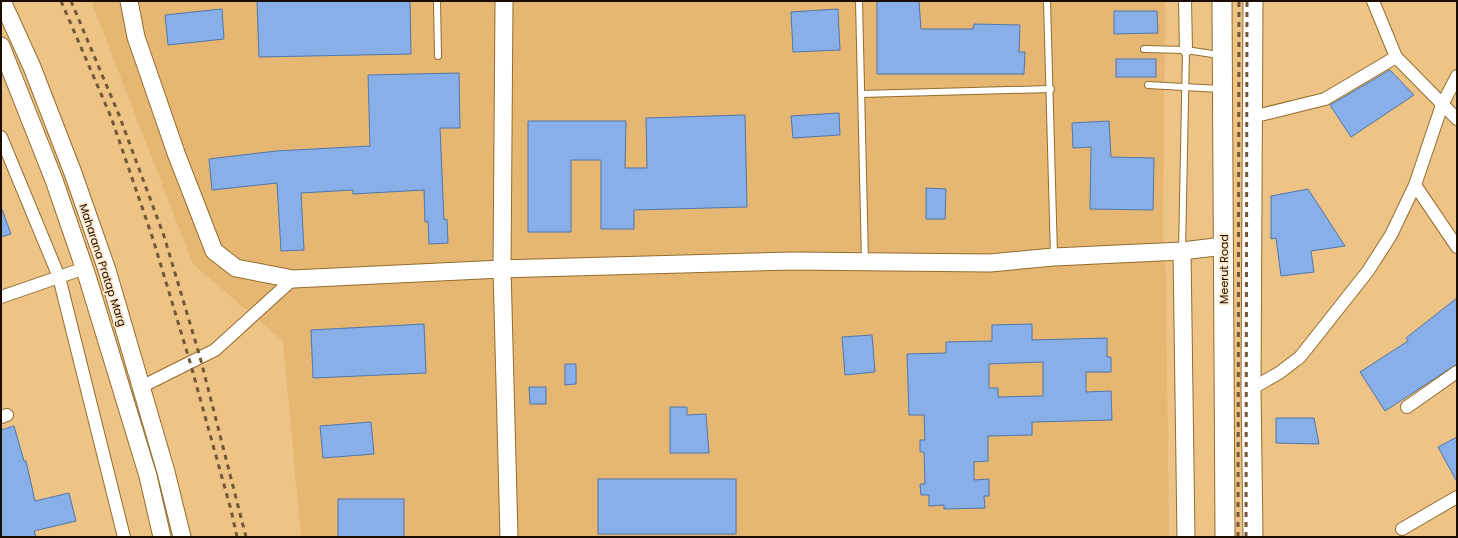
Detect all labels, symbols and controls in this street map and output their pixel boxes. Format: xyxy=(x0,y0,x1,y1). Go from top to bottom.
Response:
street label: Maharana Pratap Marg xyxy=(76,201,130,329)
street label: Meerut Road xyxy=(1216,234,1232,304)

